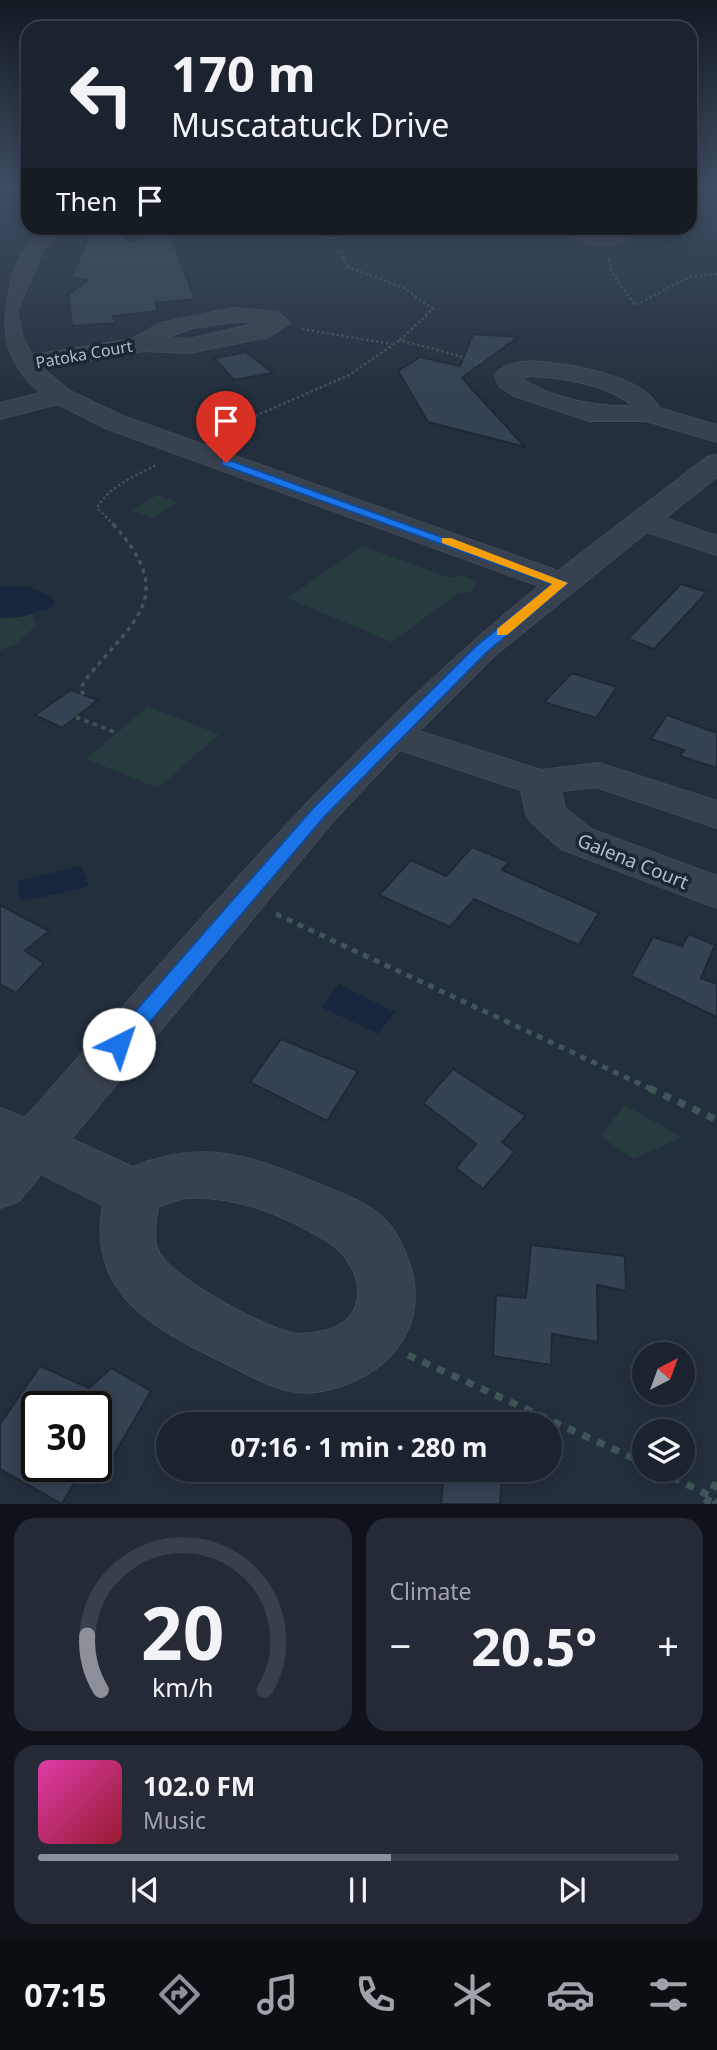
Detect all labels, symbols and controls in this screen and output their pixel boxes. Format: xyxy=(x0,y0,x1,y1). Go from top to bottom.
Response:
text: 170 m xyxy=(171,40,316,106)
icon: left xyxy=(56,49,147,140)
text: Muscatatuck Drive xyxy=(171,103,449,146)
icon: arrive xyxy=(131,182,169,220)
text: Then xyxy=(56,183,117,219)
street label: Patoka Court xyxy=(34,335,134,373)
pin xyxy=(196,391,256,463)
icon: arrive xyxy=(207,402,245,440)
street label: Galena Court xyxy=(574,827,692,895)
position arrow xyxy=(82,1007,156,1081)
north arrow xyxy=(632,1342,695,1405)
map controls xyxy=(632,1342,695,1482)
speed limit sign: 30 xyxy=(21,1391,112,1482)
button: layers xyxy=(632,1419,695,1482)
text: 07:16 · 1 min · 280 m xyxy=(231,1429,487,1465)
text: Climate xyxy=(390,1575,472,1607)
text: 20 xyxy=(141,1583,224,1682)
text: 20.5° xyxy=(471,1610,597,1681)
text: − xyxy=(390,1619,411,1671)
text: + xyxy=(657,1619,679,1671)
text: km/h xyxy=(152,1670,214,1704)
text: 102.0 FM xyxy=(143,1768,255,1804)
text: Music xyxy=(143,1804,206,1836)
icon: previous xyxy=(126,1871,164,1909)
icon: pause xyxy=(339,1871,377,1909)
icon: next xyxy=(553,1871,591,1909)
icon: directions xyxy=(155,1970,204,2019)
icon: music xyxy=(253,1970,302,2019)
icon: phone xyxy=(351,1970,400,2019)
icon: climate xyxy=(448,1970,497,2019)
icon: car xyxy=(546,1970,595,2019)
icon: filters xyxy=(644,1970,693,2019)
text: 07:15 xyxy=(24,1973,107,2016)

